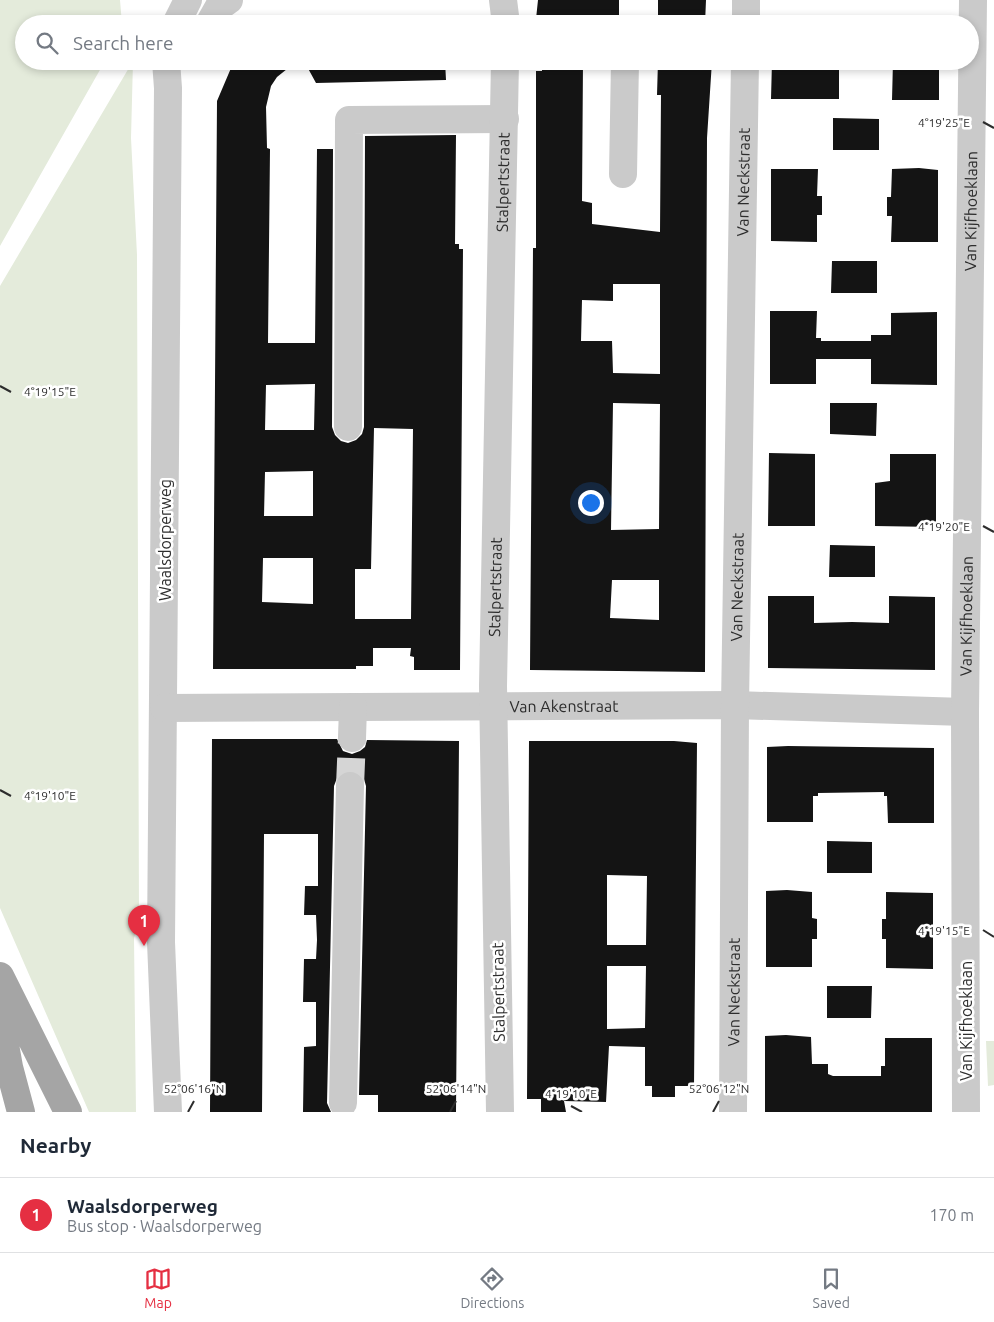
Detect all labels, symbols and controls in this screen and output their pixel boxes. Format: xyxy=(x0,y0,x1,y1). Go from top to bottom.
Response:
search box xyxy=(15,15,979,70)
icon: search xyxy=(33,29,61,57)
text: Search here xyxy=(73,32,173,54)
text: 4°19'25"E xyxy=(918,116,970,129)
street label: Van Neckstraat xyxy=(733,127,753,237)
street label: Stalpertstraat xyxy=(493,131,513,232)
street label: Van Kijfhoeklaan xyxy=(961,151,980,271)
text: 4°19'15"E xyxy=(24,385,76,398)
street label: Waalsdorperweg xyxy=(156,479,174,601)
your location xyxy=(578,490,604,516)
text: 4°19'20"E xyxy=(918,520,970,533)
street label: Van Neckstraat xyxy=(727,532,747,642)
street label: Stalpertstraat xyxy=(485,536,505,637)
street label: Van Kijfhoeklaan xyxy=(956,556,976,676)
street label: Van Akenstraat xyxy=(509,697,619,715)
text: 4°19'10"E xyxy=(24,789,76,802)
pin: 1 xyxy=(128,905,160,946)
text: 4°19'15"E xyxy=(918,924,970,937)
street label: Van Neckstraat xyxy=(724,937,743,1046)
street label: Stalpertstraat xyxy=(488,941,508,1042)
street label: Van Kijfhoeklaan xyxy=(957,961,975,1081)
text: 52°06'16"N xyxy=(164,1082,224,1095)
text: 52°06'14"N xyxy=(426,1082,486,1095)
text: 52°06'12"N xyxy=(689,1082,749,1095)
text: 4°19'10"E xyxy=(545,1087,597,1100)
text: Nearby xyxy=(20,1133,91,1157)
text: Waalsdorperweg xyxy=(67,1195,218,1217)
text: 1 xyxy=(31,1206,41,1224)
text: 170 m xyxy=(929,1206,974,1224)
text: Bus stop · Waalsdorperweg xyxy=(67,1217,262,1235)
tab: Map xyxy=(144,1265,172,1311)
tab: Directions xyxy=(460,1265,524,1311)
tab: Saved xyxy=(813,1265,850,1311)

